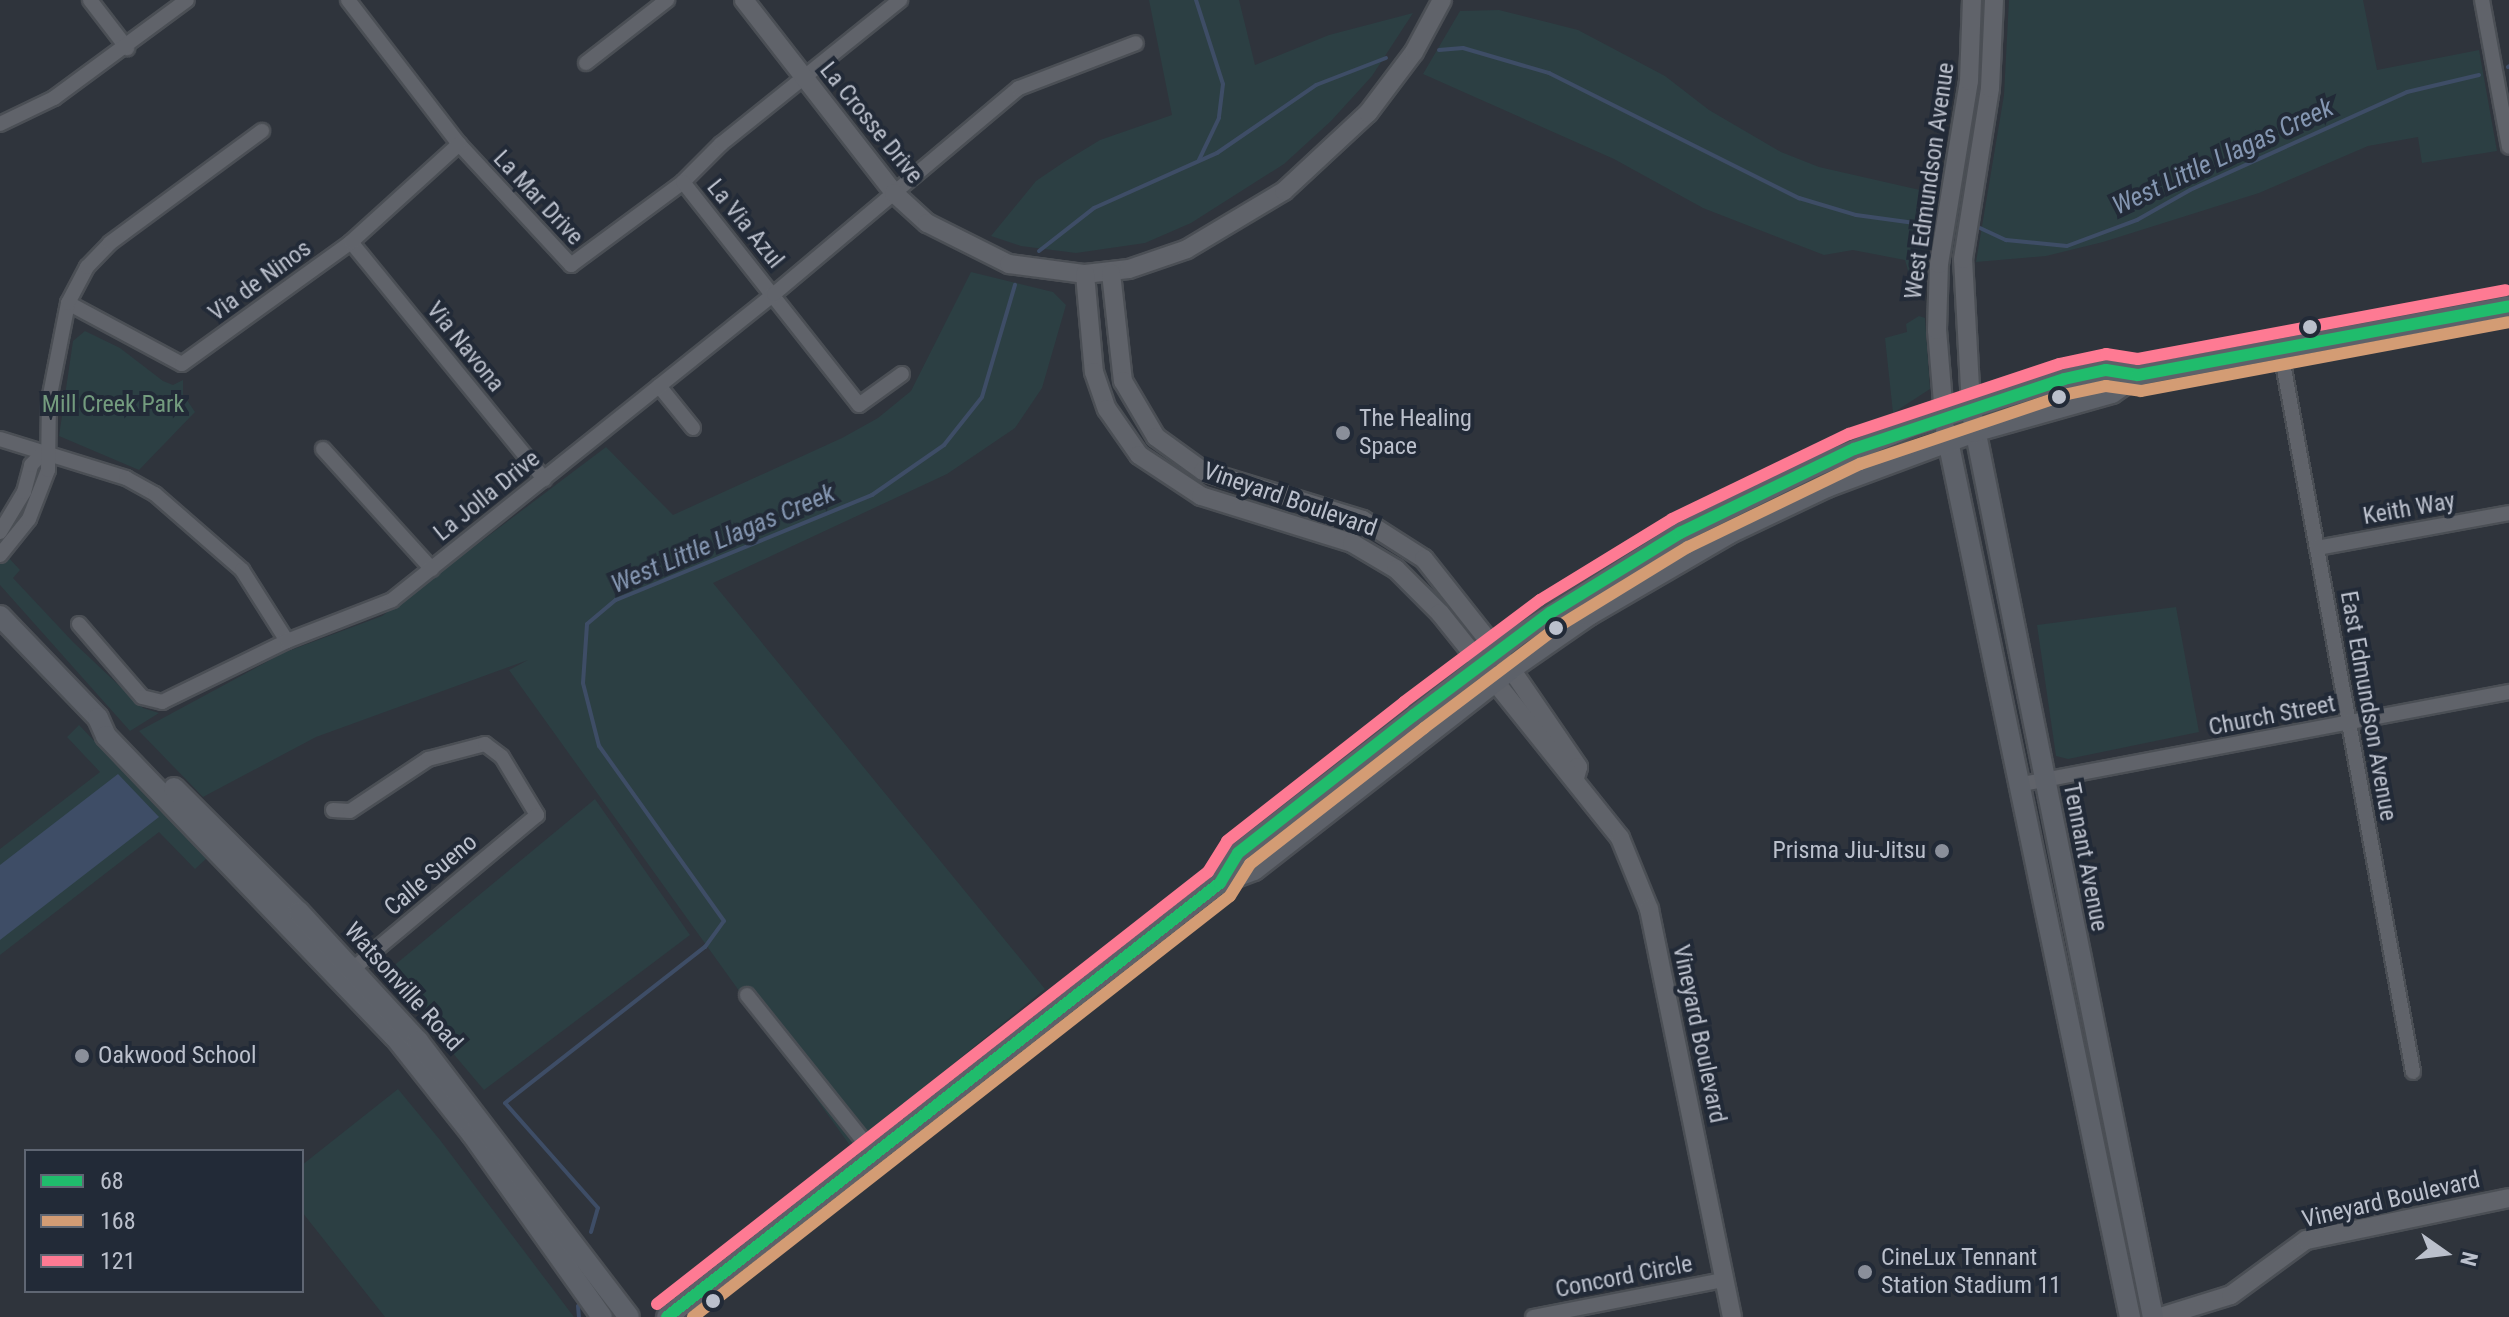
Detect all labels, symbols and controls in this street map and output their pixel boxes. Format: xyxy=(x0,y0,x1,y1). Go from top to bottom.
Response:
street label: La Crosse Drive xyxy=(813,57,929,189)
street label: West Edmundson Avenue xyxy=(1899,61,1961,301)
water label: West Little Llagas Creek xyxy=(2108,92,2338,222)
street label: La Mar Drive xyxy=(487,145,589,251)
street label: La Via Azul xyxy=(700,174,790,274)
street label: Via de Ninos xyxy=(203,234,317,328)
street label: Via Navona xyxy=(420,296,510,398)
unlabelled marker xyxy=(2302,319,2318,335)
unlabelled marker xyxy=(2051,389,2067,405)
park label: Mill Creek Park xyxy=(42,391,184,419)
place label: The Healing Space xyxy=(1359,405,1472,461)
marker: The Healing Space xyxy=(1334,424,1352,442)
street label: La Jolla Drive xyxy=(428,445,546,547)
street label: Vineyard Boulevard xyxy=(1200,457,1380,543)
water label: West Little Llagas Creek xyxy=(606,478,840,600)
street label: Keith Way xyxy=(2361,487,2457,531)
street label: East Edmundson Avenue xyxy=(2334,589,2402,823)
unlabelled marker xyxy=(1548,620,1564,636)
street label: Church Street xyxy=(2206,690,2338,742)
street label: Tennant Avenue xyxy=(2056,780,2114,934)
street label: Calle Sueno xyxy=(379,828,483,922)
place label: Prisma Jiu-Jitsu xyxy=(1772,837,1926,865)
marker: Prisma Jiu-Jitsu xyxy=(1933,842,1951,860)
street label: Watsonville Road xyxy=(338,917,468,1057)
street label: Vineyard Boulevard xyxy=(1666,942,1732,1126)
place label: Oakwood School xyxy=(98,1042,257,1070)
marker: Oakwood School xyxy=(73,1047,91,1065)
legend xyxy=(24,1149,304,1293)
street label: Vineyard Boulevard xyxy=(2299,1166,2483,1234)
text: 68 xyxy=(100,1167,124,1195)
text: 168 xyxy=(100,1207,136,1235)
north arrow xyxy=(2405,1213,2485,1293)
place label: CineLux Tennant Station Stadium 11 xyxy=(1881,1244,2061,1300)
text: 121 xyxy=(100,1247,136,1275)
text: N xyxy=(2455,1249,2483,1268)
street label: Concord Circle xyxy=(1553,1250,1695,1304)
marker: CineLux Tennant Station Stadium 11 xyxy=(1856,1263,1874,1281)
unlabelled marker xyxy=(705,1293,721,1309)

